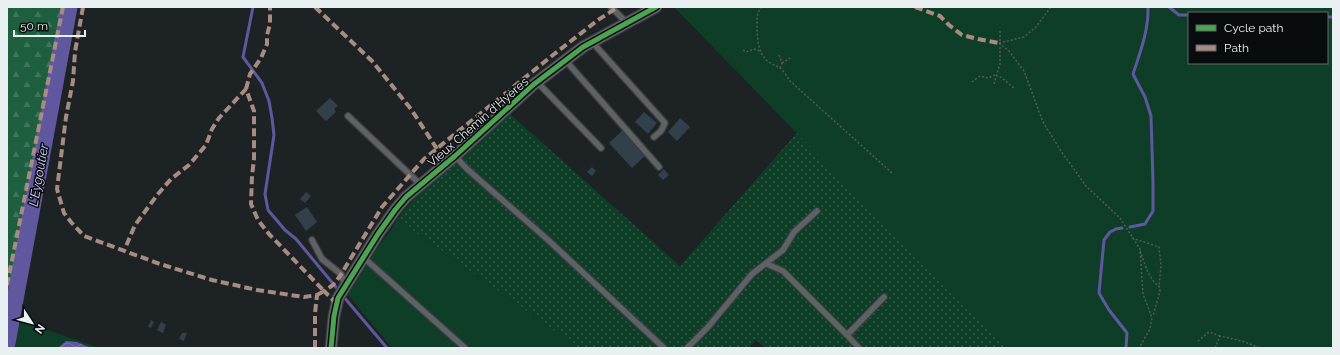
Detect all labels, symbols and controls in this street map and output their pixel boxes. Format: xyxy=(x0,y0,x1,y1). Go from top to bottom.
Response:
scale bar xyxy=(14,12,85,38)
legend xyxy=(1188,12,1328,64)
text: 50 m xyxy=(20,19,48,33)
text: Cycle path xyxy=(1224,21,1283,35)
text: Path xyxy=(1224,41,1249,55)
street label: Vieux Chemin d'Hyères xyxy=(425,74,531,170)
water label: L'Eygoutier xyxy=(26,142,51,207)
north arrow xyxy=(12,303,52,343)
text: N xyxy=(32,321,47,336)

